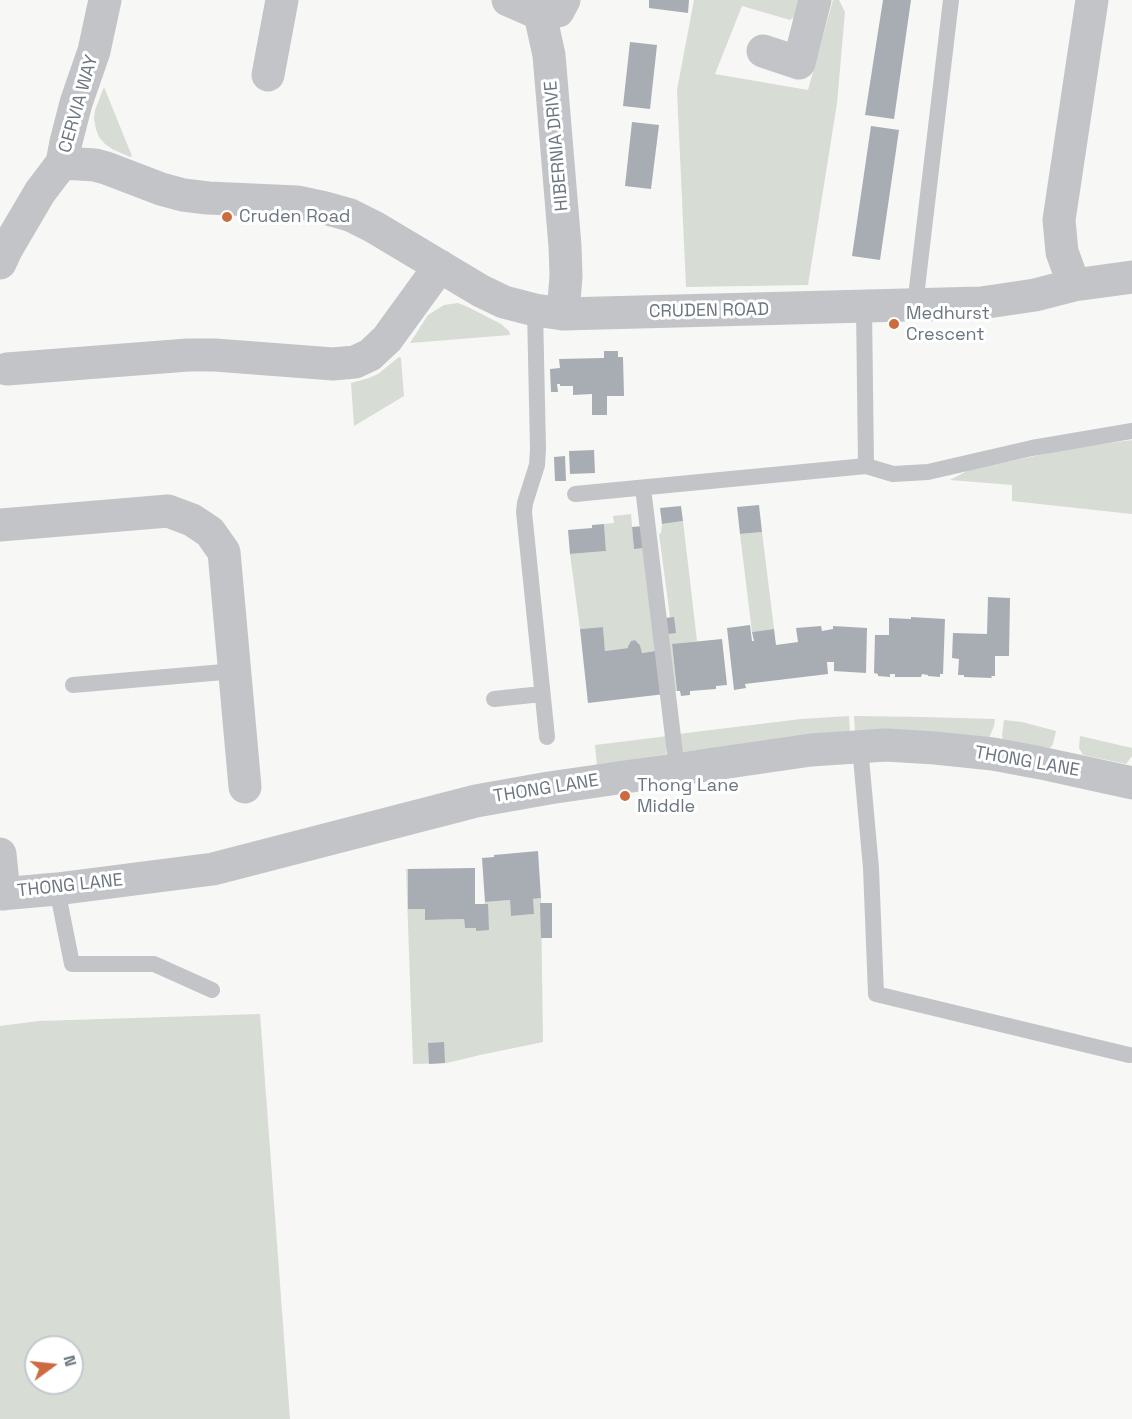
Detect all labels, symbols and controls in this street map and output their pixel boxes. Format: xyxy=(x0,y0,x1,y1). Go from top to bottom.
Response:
street label: CERVIA WAY xyxy=(55,53,103,155)
street label: HIBERNIA DRIVE xyxy=(541,80,573,212)
place label: Cruden Road xyxy=(239,206,350,228)
marker: Cruden Road xyxy=(220,210,234,224)
street label: CRUDEN ROAD xyxy=(649,299,769,323)
place label: Medhurst Crescent xyxy=(906,303,990,346)
marker: Medhurst Crescent xyxy=(887,317,901,331)
street label: THONG LANE xyxy=(973,742,1081,782)
street label: THONG LANE xyxy=(492,770,600,808)
place label: Thong Lane Middle xyxy=(637,775,739,818)
marker: Thong Lane Middle xyxy=(618,789,632,803)
street label: THONG LANE xyxy=(16,870,124,902)
north arrow xyxy=(24,1335,84,1395)
text: N xyxy=(58,1353,81,1369)

